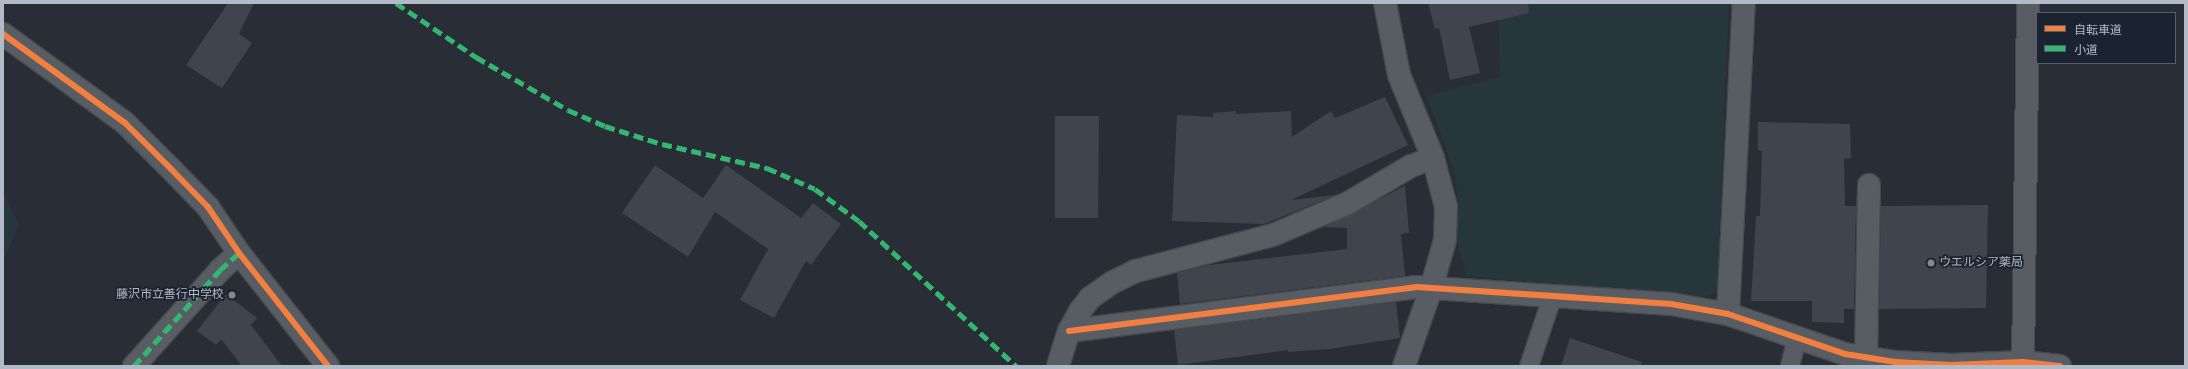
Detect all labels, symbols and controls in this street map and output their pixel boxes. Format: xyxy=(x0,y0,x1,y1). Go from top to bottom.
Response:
legend xyxy=(2036,12,2176,64)
text: 自転車道 xyxy=(2074,23,2122,37)
text: 小道 xyxy=(2074,43,2098,57)
place label: ウエルシア薬局 xyxy=(1939,256,2023,270)
marker: ウエルシア薬局 xyxy=(1926,258,1936,268)
place label: 藤沢市立善行中学校 xyxy=(116,288,224,302)
marker: 藤沢市立善行中学校 xyxy=(227,290,237,300)

